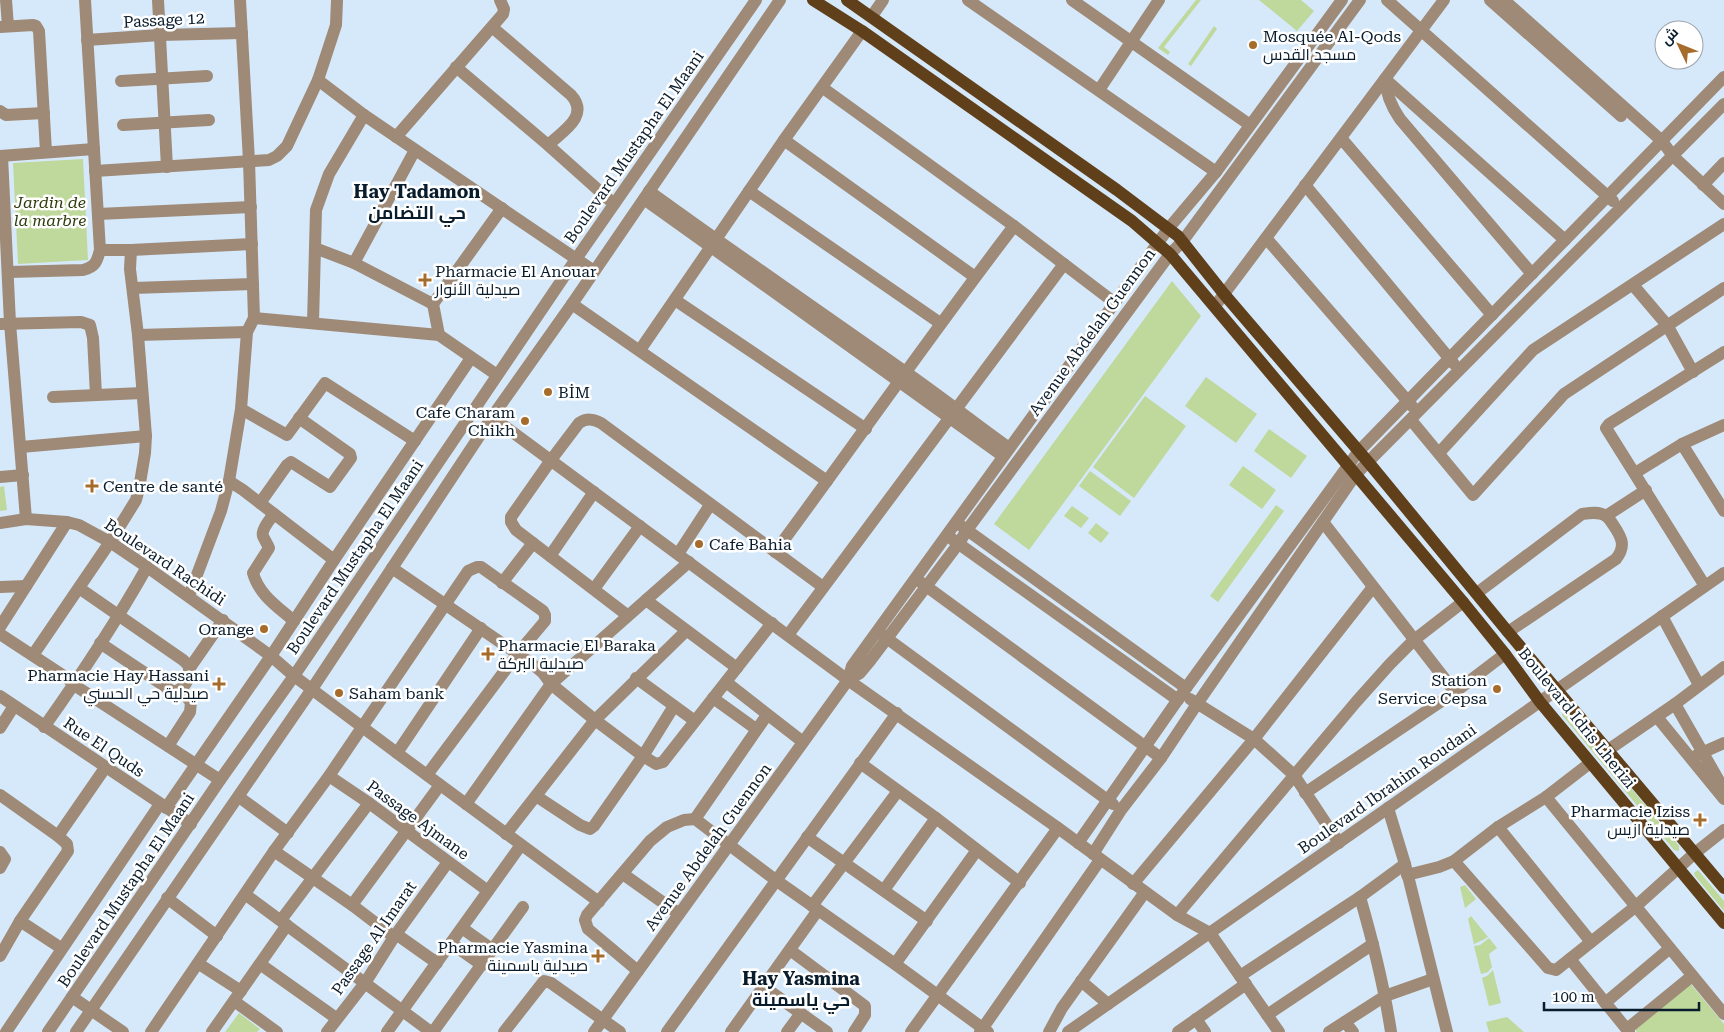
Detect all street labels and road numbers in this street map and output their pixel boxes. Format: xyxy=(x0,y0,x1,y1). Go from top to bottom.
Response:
street label: Passage 12 xyxy=(123,8,205,32)
street label: Boulevard Mustapha El Maani xyxy=(560,47,708,247)
street label: Avenue Abdelah Guennon xyxy=(1025,245,1159,419)
street label: Boulevard Mustapha El Maani xyxy=(283,456,427,658)
street label: Boulevard Rachidi xyxy=(101,515,229,609)
street label: Boulevard Idris Lherizi xyxy=(1514,644,1640,792)
street label: Rue El Quds xyxy=(60,713,148,781)
street label: Boulevard Ibrahim Roudani xyxy=(1294,720,1480,858)
street label: Avenue Abdelah Guennon xyxy=(641,760,775,934)
street label: Passage Ajmane xyxy=(363,776,473,864)
street label: Boulevard Mustapha El Maani xyxy=(54,789,198,991)
street label: Passage Al Imarat xyxy=(328,878,420,998)

